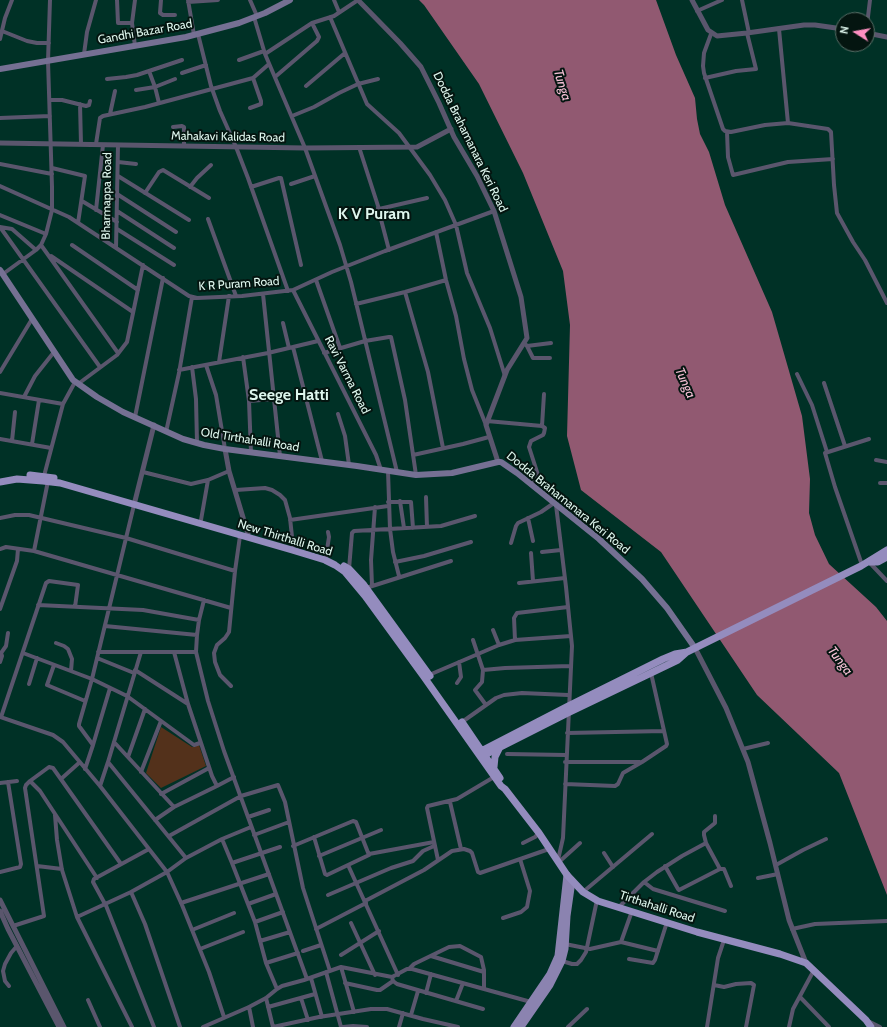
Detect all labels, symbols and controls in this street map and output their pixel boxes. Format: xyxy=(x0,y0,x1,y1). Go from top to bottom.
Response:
north arrow xyxy=(835,12,875,52)
street label: Gandhi Bazar Road xyxy=(97,17,193,47)
text: N xyxy=(837,25,852,35)
water label: Tunga xyxy=(550,67,574,103)
street label: Dodda Brahamanara Keri Road xyxy=(430,69,510,215)
street label: Mahakavi Kalidas Road xyxy=(171,129,285,145)
street label: Bharmappa Road xyxy=(99,152,115,240)
district label: K V Puram xyxy=(338,204,410,224)
street label: K R Puram Road xyxy=(198,274,280,294)
street label: Ravi Varma Road xyxy=(321,334,373,416)
water label: Tunga xyxy=(671,365,699,401)
district label: Seege Hatti xyxy=(249,385,329,405)
street label: Old Tirthahalli Road xyxy=(200,425,300,455)
street label: Dodda Brahamanara Keri Road xyxy=(503,449,633,557)
street label: New Thirthalli Road xyxy=(236,517,334,559)
water label: Tunga xyxy=(824,644,856,678)
street label: Tirthahalli Road xyxy=(618,888,696,926)

